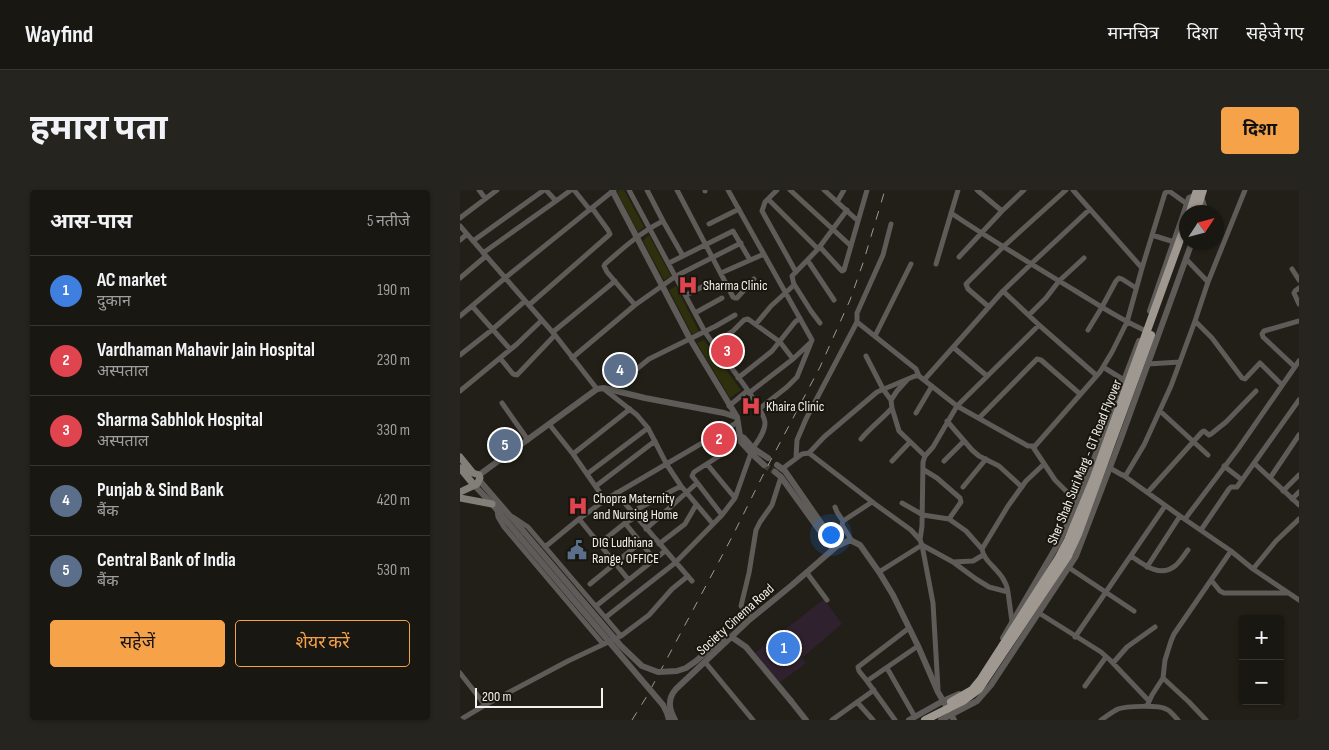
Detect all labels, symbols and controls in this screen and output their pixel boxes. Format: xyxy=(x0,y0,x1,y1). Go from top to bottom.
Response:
text: Wayfind xyxy=(25,20,93,49)
text: मानचित्र xyxy=(1107,23,1159,44)
text: दिशा xyxy=(1187,23,1218,44)
text: सहेजे गए xyxy=(1246,23,1304,44)
text: हमारा पता xyxy=(30,107,168,150)
button: दिशा xyxy=(1221,107,1299,154)
north arrow xyxy=(1179,205,1224,250)
text: आस-पास xyxy=(50,209,132,234)
text: 5 नतीजे xyxy=(367,212,410,231)
text: AC market xyxy=(97,269,167,292)
hospital icon: Sharma Clinic xyxy=(677,274,699,296)
place label: Sharma Clinic xyxy=(703,277,767,294)
text: 1 xyxy=(63,281,69,300)
text: 190 m xyxy=(377,281,410,300)
text: दुकान xyxy=(97,292,131,311)
pin: 3 xyxy=(711,332,743,370)
text: Vardhaman Mahavir Jain Hospital xyxy=(97,339,315,362)
text: 2 xyxy=(62,351,70,370)
text: 230 m xyxy=(377,351,410,370)
pin: 4 xyxy=(604,351,636,389)
text: अस्पताल xyxy=(97,362,149,381)
street label: Sher Shah Suri Marg - GT Road Flyover xyxy=(1043,377,1125,547)
hospital icon: Khaira Clinic xyxy=(740,395,762,417)
place label: Khaira Clinic xyxy=(766,398,824,415)
text: Sharma Sabhlok Hospital xyxy=(97,409,263,432)
pin: 2 xyxy=(703,420,735,458)
text: 3 xyxy=(62,421,70,440)
text: 330 m xyxy=(377,421,410,440)
pin: 5 xyxy=(489,426,521,464)
text: अस्पताल xyxy=(97,432,149,451)
text: Punjab & Sind Bank xyxy=(97,479,224,502)
place label: Chopra Maternity and Nursing Home xyxy=(593,490,678,523)
text: 4 xyxy=(62,491,70,510)
text: 420 m xyxy=(377,491,410,510)
hospital icon: Chopra Maternity and Nursing Home xyxy=(567,495,589,517)
text: बैंक xyxy=(97,502,118,521)
your location xyxy=(818,522,844,548)
place label: DIG Ludhiana Range, OFFICE xyxy=(592,534,659,567)
public building icon: DIG Ludhiana Range, OFFICE xyxy=(566,539,588,561)
text: Central Bank of India xyxy=(97,549,236,572)
text: 5 xyxy=(62,561,70,580)
text: 530 m xyxy=(377,561,410,580)
text: बैंक xyxy=(97,572,118,591)
street label: Society Cinema Road xyxy=(693,580,778,659)
map controls xyxy=(1239,615,1284,705)
button: + xyxy=(1239,615,1284,660)
button: सहेजें xyxy=(50,620,225,667)
button: शेयर करें xyxy=(235,620,410,667)
pin: 1 xyxy=(768,629,800,667)
button: − xyxy=(1239,660,1284,705)
scale bar xyxy=(475,685,602,708)
text: 200 m xyxy=(482,688,511,705)

